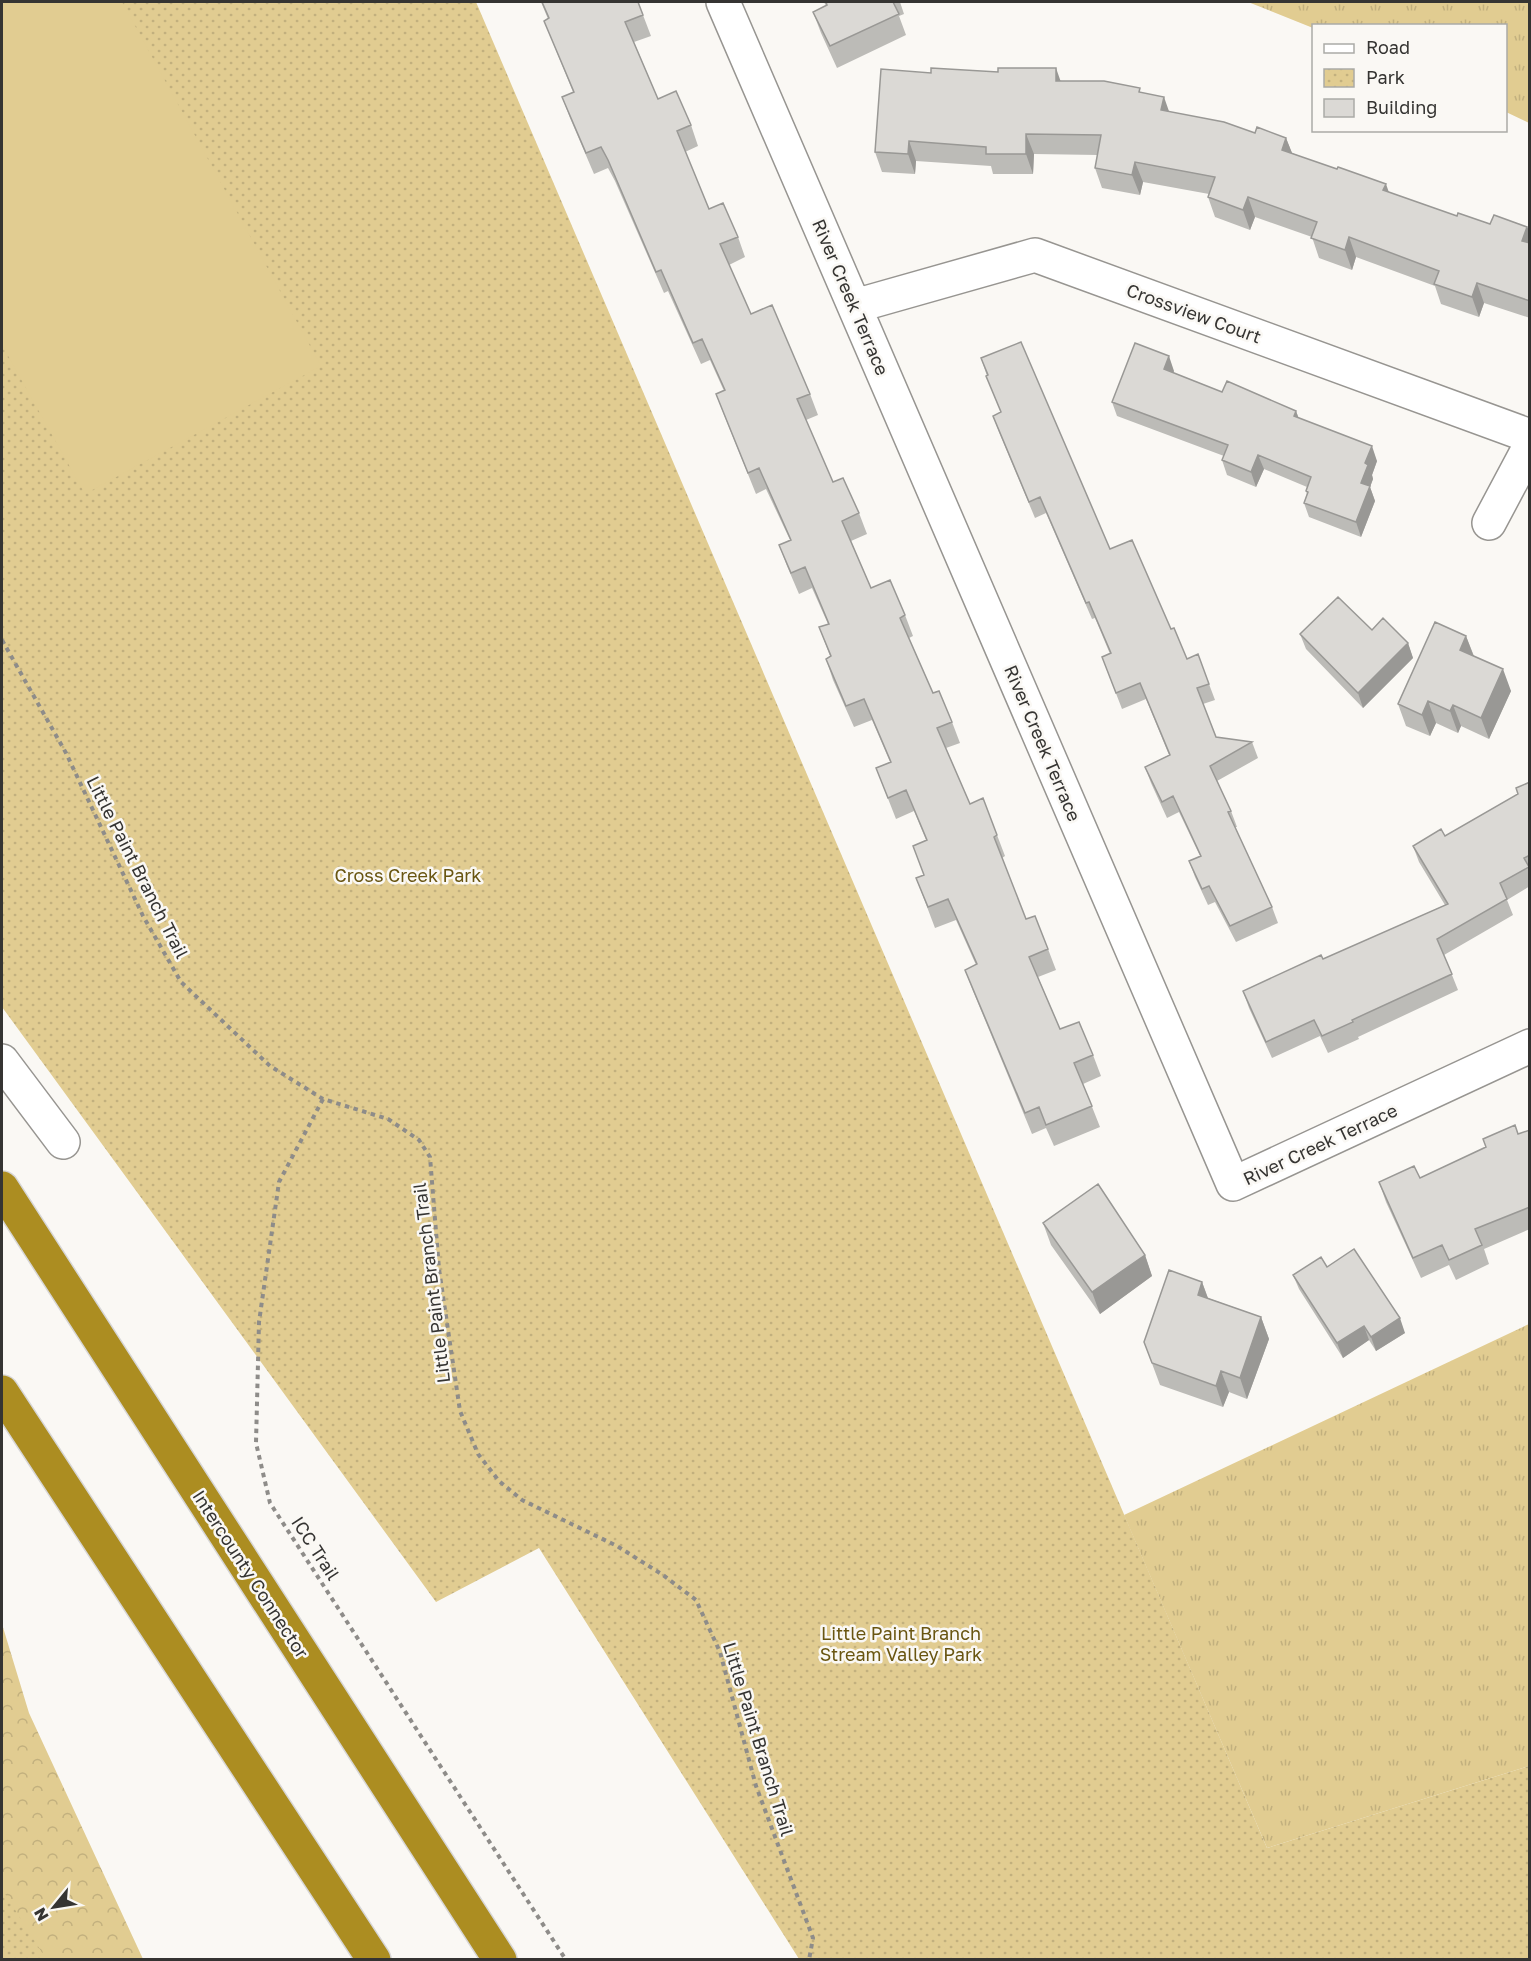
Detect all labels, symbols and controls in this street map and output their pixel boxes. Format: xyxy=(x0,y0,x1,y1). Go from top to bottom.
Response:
legend xyxy=(1312,24,1507,132)
text: Road xyxy=(1366,36,1410,58)
text: Park xyxy=(1366,66,1405,88)
text: Building xyxy=(1366,96,1437,118)
street label: River Creek Terrace xyxy=(808,216,894,378)
street label: Crossview Court xyxy=(1124,278,1264,348)
street label: River Creek Terrace xyxy=(1000,662,1086,824)
street label: Little Paint Branch Trail xyxy=(82,772,194,962)
park label: Cross Creek Park xyxy=(334,864,482,886)
street label: River Creek Terrace xyxy=(1239,1099,1401,1189)
street label: Little Paint Branch Trail xyxy=(408,1181,454,1384)
street label: Intercounty Connector xyxy=(188,1486,314,1662)
street label: ICC Trail xyxy=(287,1512,345,1584)
park label: Little Paint Branch Stream Valley Park xyxy=(820,1622,982,1665)
street label: Little Paint Branch Trail xyxy=(719,1639,799,1839)
north arrow xyxy=(24,1877,84,1937)
text: N xyxy=(29,1904,53,1925)

